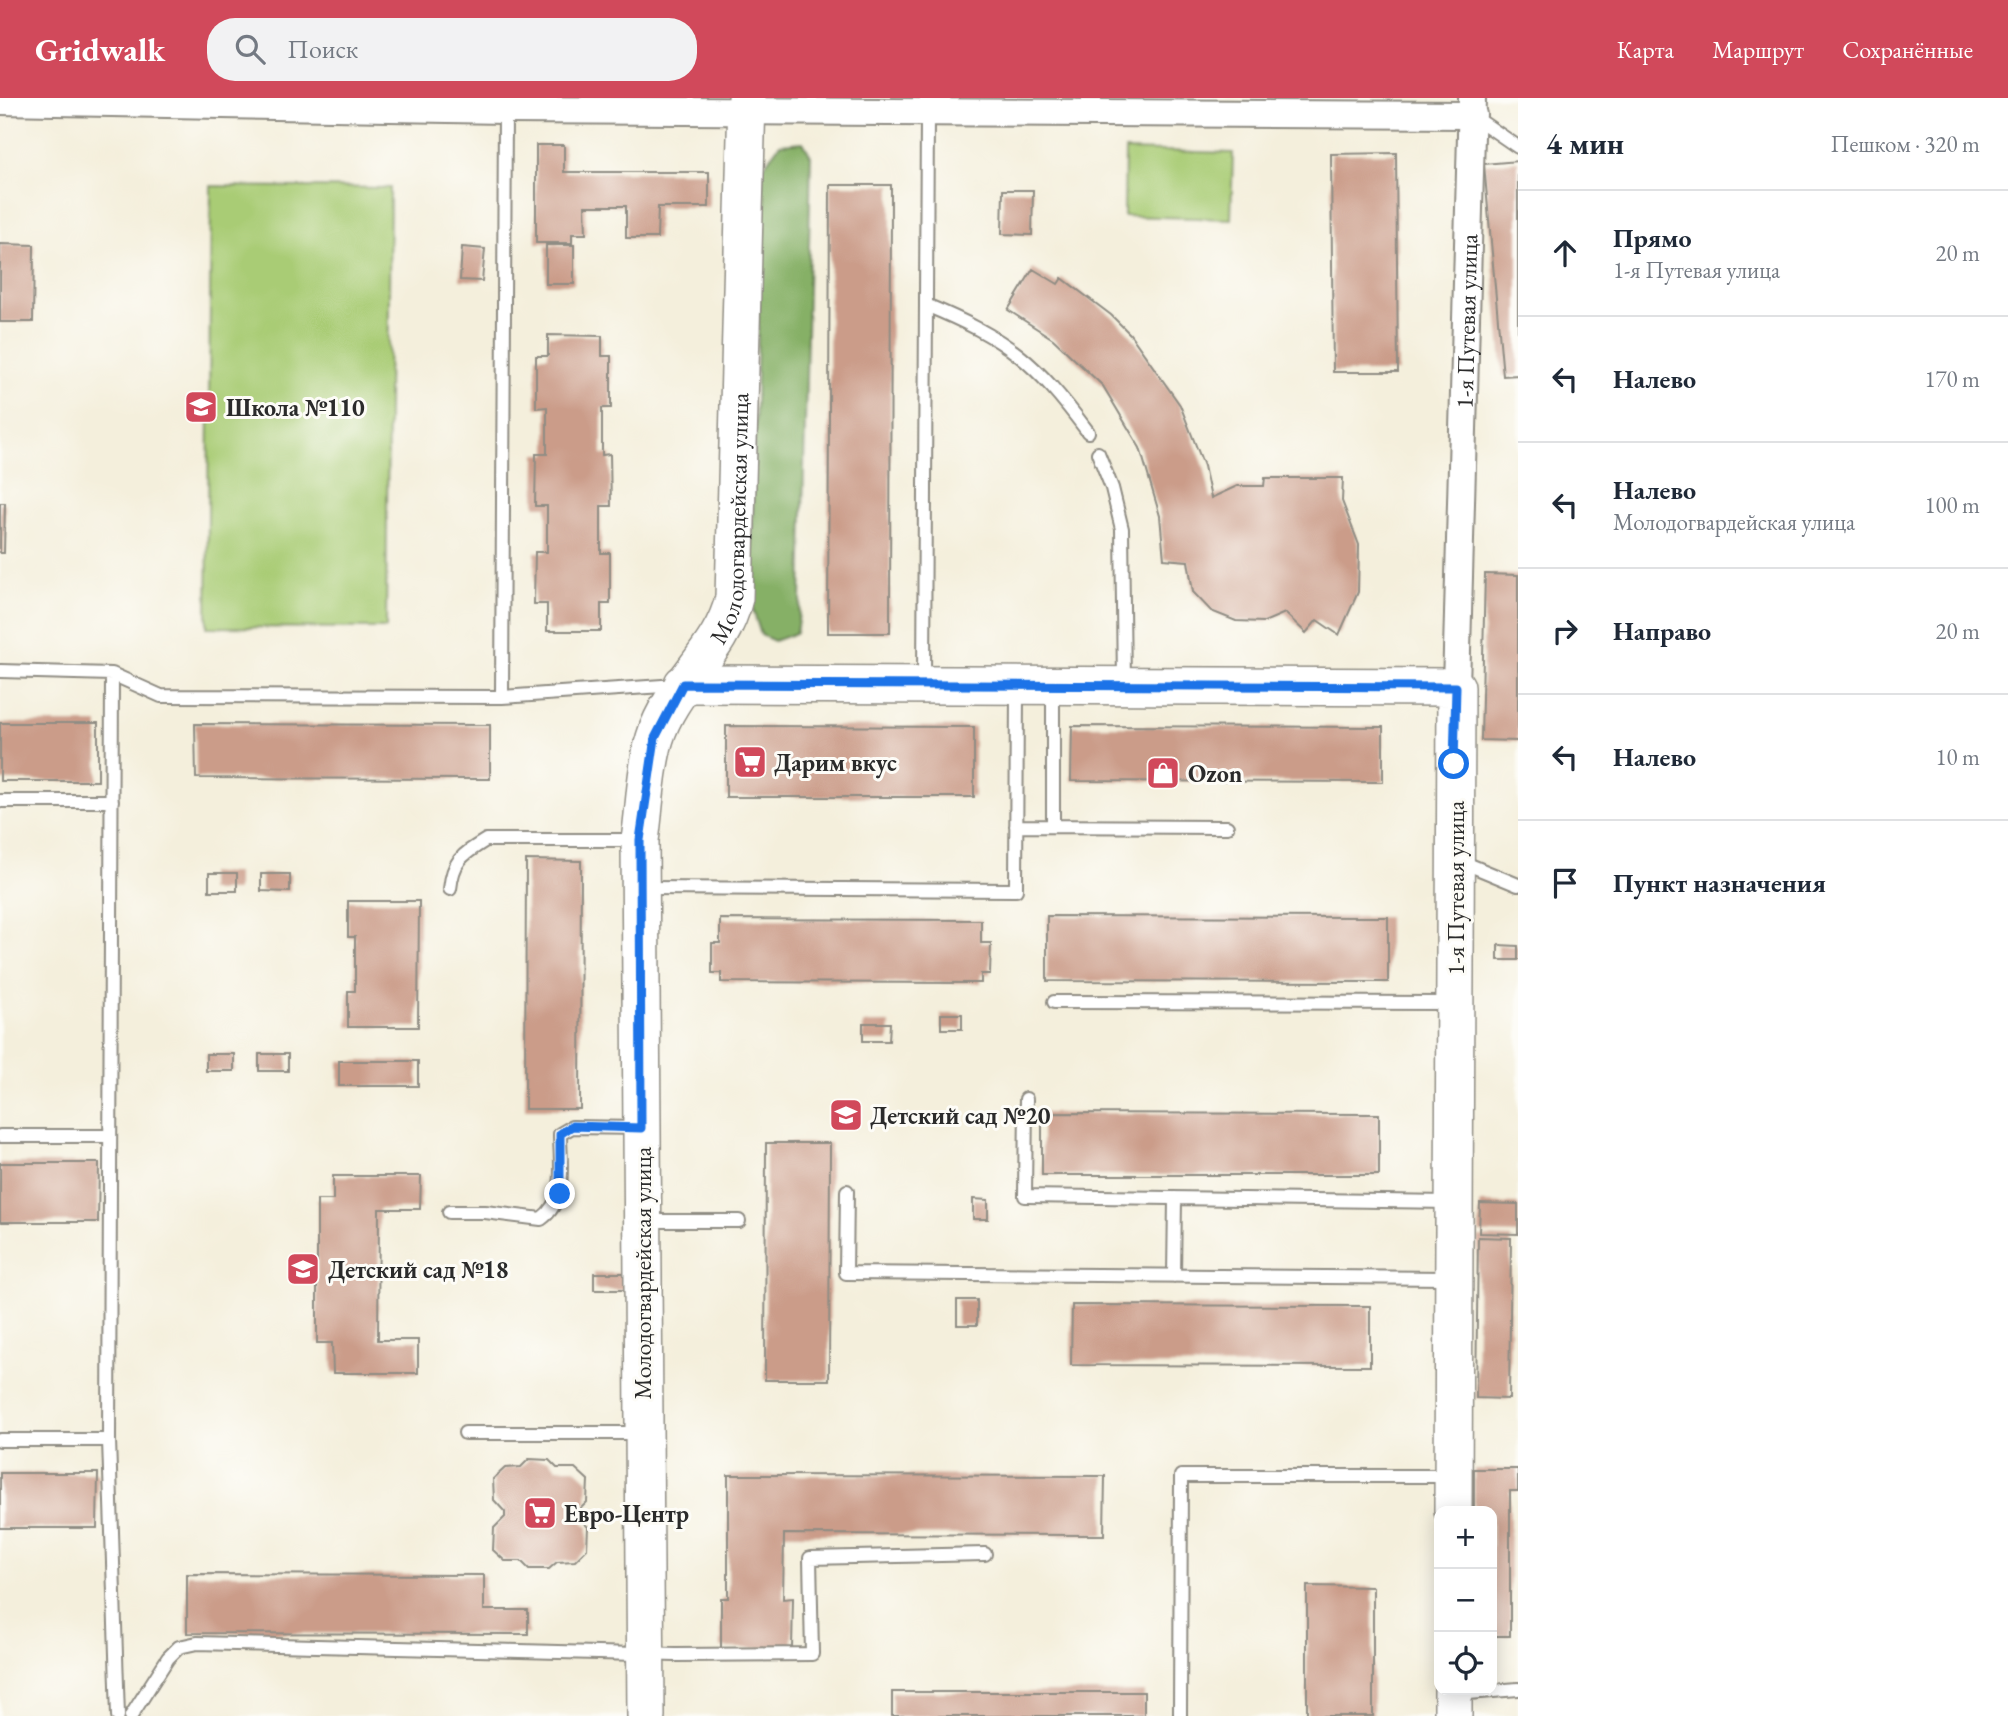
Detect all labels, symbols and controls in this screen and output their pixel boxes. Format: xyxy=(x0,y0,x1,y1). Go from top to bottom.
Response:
search box xyxy=(207,18,697,81)
text: Gridwalk xyxy=(35,28,165,71)
icon: search xyxy=(231,30,269,68)
text: Поиск xyxy=(287,32,358,66)
text: Карта xyxy=(1617,34,1674,65)
text: Маршрут xyxy=(1712,34,1804,65)
text: Сохранённые xyxy=(1842,34,1973,65)
text: 4 мин xyxy=(1546,124,1624,163)
text: Пешком · 320 m xyxy=(1831,129,1980,159)
text: Прямо xyxy=(1613,221,1692,255)
street label: 1-я Путевая улица xyxy=(1448,233,1484,409)
icon: ahead xyxy=(1546,234,1584,272)
text: 20 m xyxy=(1935,238,1980,268)
text: 1-я Путевая улица xyxy=(1613,255,1780,285)
icon: left xyxy=(1546,360,1584,398)
text: Налево xyxy=(1613,362,1696,396)
text: 170 m xyxy=(1924,364,1980,394)
school or university icon: Школа №110 xyxy=(182,388,220,426)
place label: Школа №110 xyxy=(226,392,365,423)
street label: Молодогвардейская улица xyxy=(702,392,755,649)
text: Налево xyxy=(1613,473,1696,507)
icon: left xyxy=(1546,486,1584,524)
text: 100 m xyxy=(1924,490,1980,520)
text: Молодогвардейская улица xyxy=(1613,507,1855,537)
icon: right xyxy=(1546,612,1584,650)
text: Направо xyxy=(1613,614,1711,648)
text: 20 m xyxy=(1935,616,1980,646)
icon: left xyxy=(1546,738,1584,776)
text: Налево xyxy=(1613,740,1696,774)
text: 10 m xyxy=(1935,742,1980,772)
supermarket icon: Дарим вкус xyxy=(731,743,769,781)
place label: Дарим вкус xyxy=(774,747,897,779)
route start xyxy=(1438,748,1469,779)
shop icon: Ozon xyxy=(1144,754,1182,792)
place label: Ozon xyxy=(1188,758,1243,789)
street label: 1-я Путевая улица xyxy=(1440,800,1471,975)
icon: arrive xyxy=(1546,864,1584,902)
text: Пункт назначения xyxy=(1613,866,1826,900)
school or university icon: Детский сад №20 xyxy=(827,1096,865,1134)
place label: Детский сад №20 xyxy=(870,1100,1051,1131)
street label: Молодогвардейская улица xyxy=(627,1146,658,1399)
route end xyxy=(544,1178,575,1209)
school or university icon: Детский сад №18 xyxy=(284,1250,322,1288)
place label: Детский сад №18 xyxy=(328,1254,508,1285)
supermarket icon: Евро-Центр xyxy=(521,1494,559,1532)
place label: Евро-Центр xyxy=(564,1498,689,1529)
map controls xyxy=(1434,1506,1497,1695)
button: + xyxy=(1434,1506,1497,1569)
button: − xyxy=(1434,1569,1497,1632)
button: locate xyxy=(1434,1632,1497,1695)

